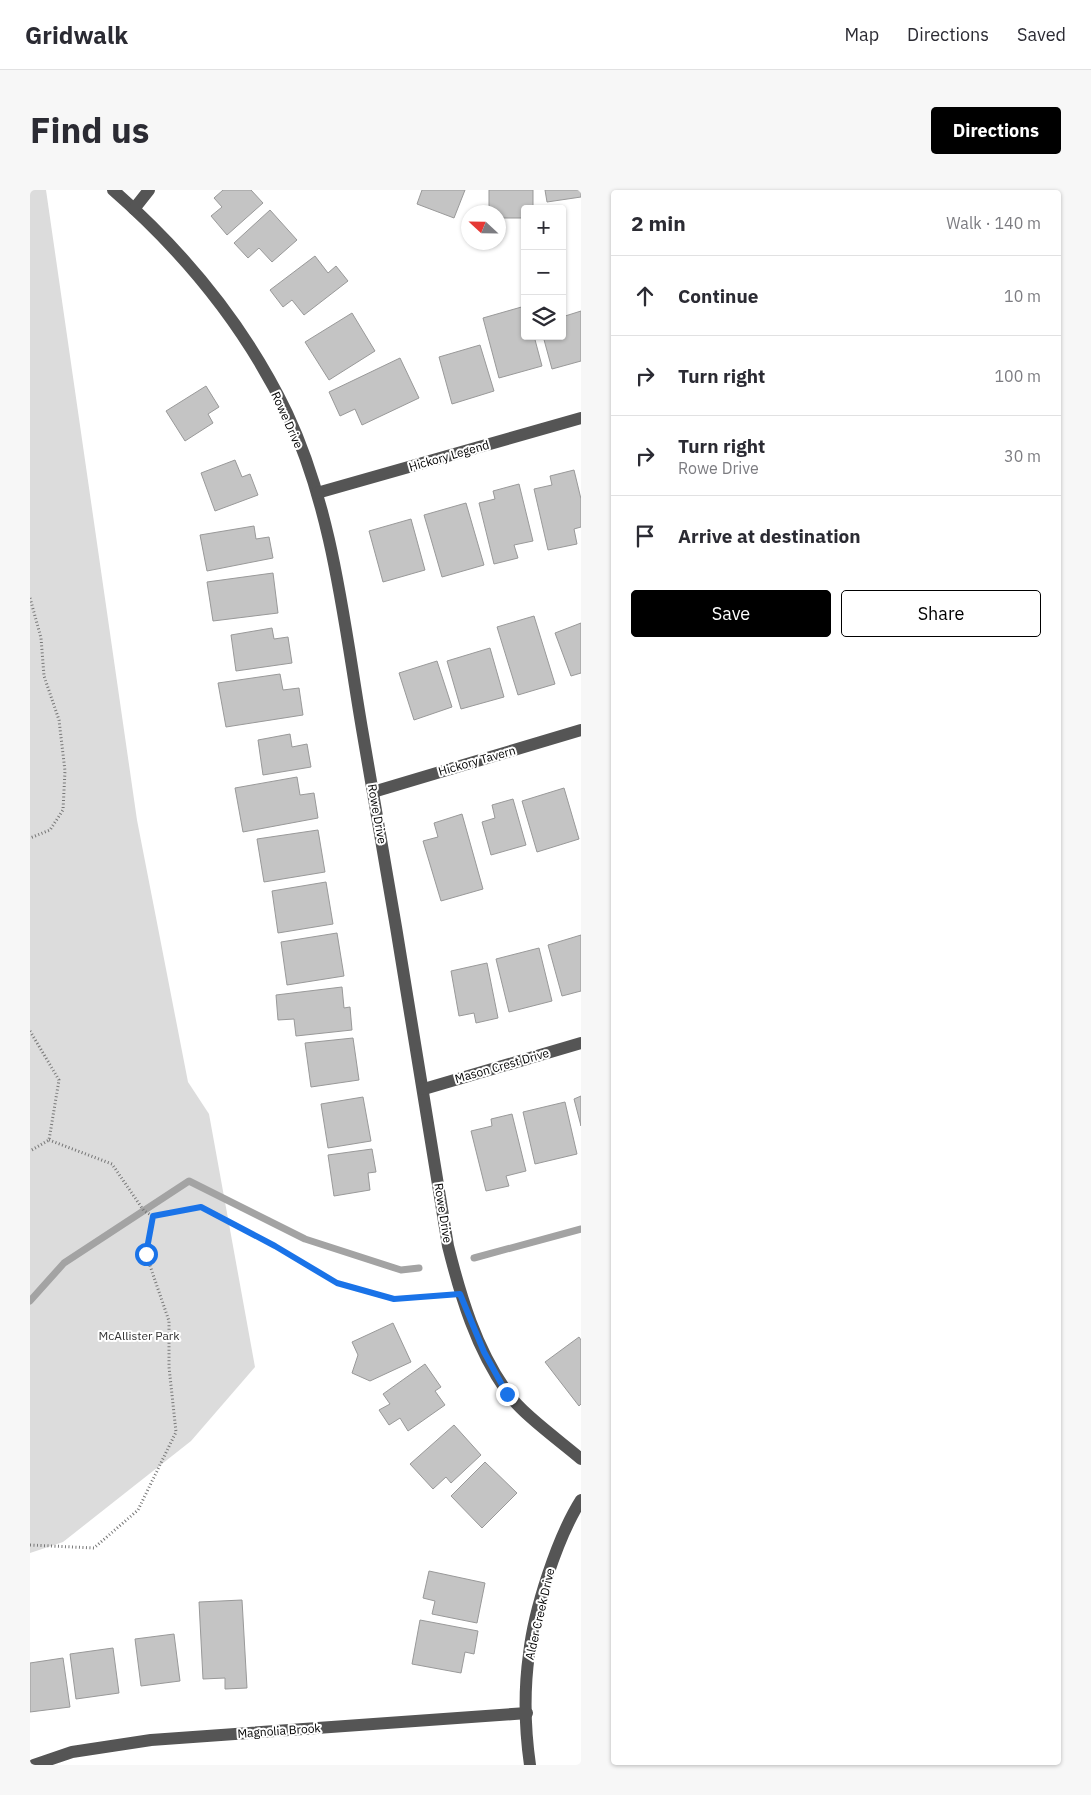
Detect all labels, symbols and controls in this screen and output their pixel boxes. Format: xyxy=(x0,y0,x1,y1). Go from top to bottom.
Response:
text: Gridwalk xyxy=(25,19,128,51)
text: Map xyxy=(844,23,879,46)
text: Directions xyxy=(907,23,989,46)
text: Saved xyxy=(1017,23,1066,46)
text: Find us xyxy=(30,107,149,153)
button: Directions xyxy=(931,107,1061,154)
north arrow xyxy=(461,205,506,250)
map controls xyxy=(521,205,566,340)
button: + xyxy=(521,205,566,250)
text: 2 min xyxy=(631,209,686,237)
text: Walk · 140 m xyxy=(946,213,1041,233)
button: − xyxy=(521,250,566,295)
icon: ahead xyxy=(631,282,659,310)
text: Continue xyxy=(678,284,758,308)
text: 10 m xyxy=(1004,286,1041,306)
button: layers xyxy=(521,295,566,340)
icon: right xyxy=(631,362,659,390)
text: Turn right xyxy=(678,364,765,388)
text: 100 m xyxy=(994,366,1041,386)
street label: Rowe Drive xyxy=(268,389,307,451)
text: Turn right xyxy=(678,434,765,458)
street label: Hickory Legend xyxy=(407,437,491,474)
icon: right xyxy=(631,442,659,470)
text: 30 m xyxy=(1004,446,1041,466)
text: Rowe Drive xyxy=(678,458,759,478)
icon: arrive xyxy=(631,522,659,550)
text: Arrive at destination xyxy=(678,524,861,548)
button: Save xyxy=(631,590,831,637)
button: Share xyxy=(841,590,1041,637)
street label: Hickory Tavern xyxy=(437,742,517,779)
street label: Rowe Drive xyxy=(365,783,390,845)
street label: Mason Crest Drive xyxy=(453,1045,551,1086)
street label: Rowe Drive xyxy=(431,1182,456,1244)
route start xyxy=(135,1243,158,1266)
park label: McAllister Park xyxy=(98,1328,180,1343)
route end xyxy=(496,1383,519,1406)
street label: Alder Creek Drive xyxy=(522,1566,557,1661)
street label: Magnolia Brook xyxy=(237,1720,322,1741)

